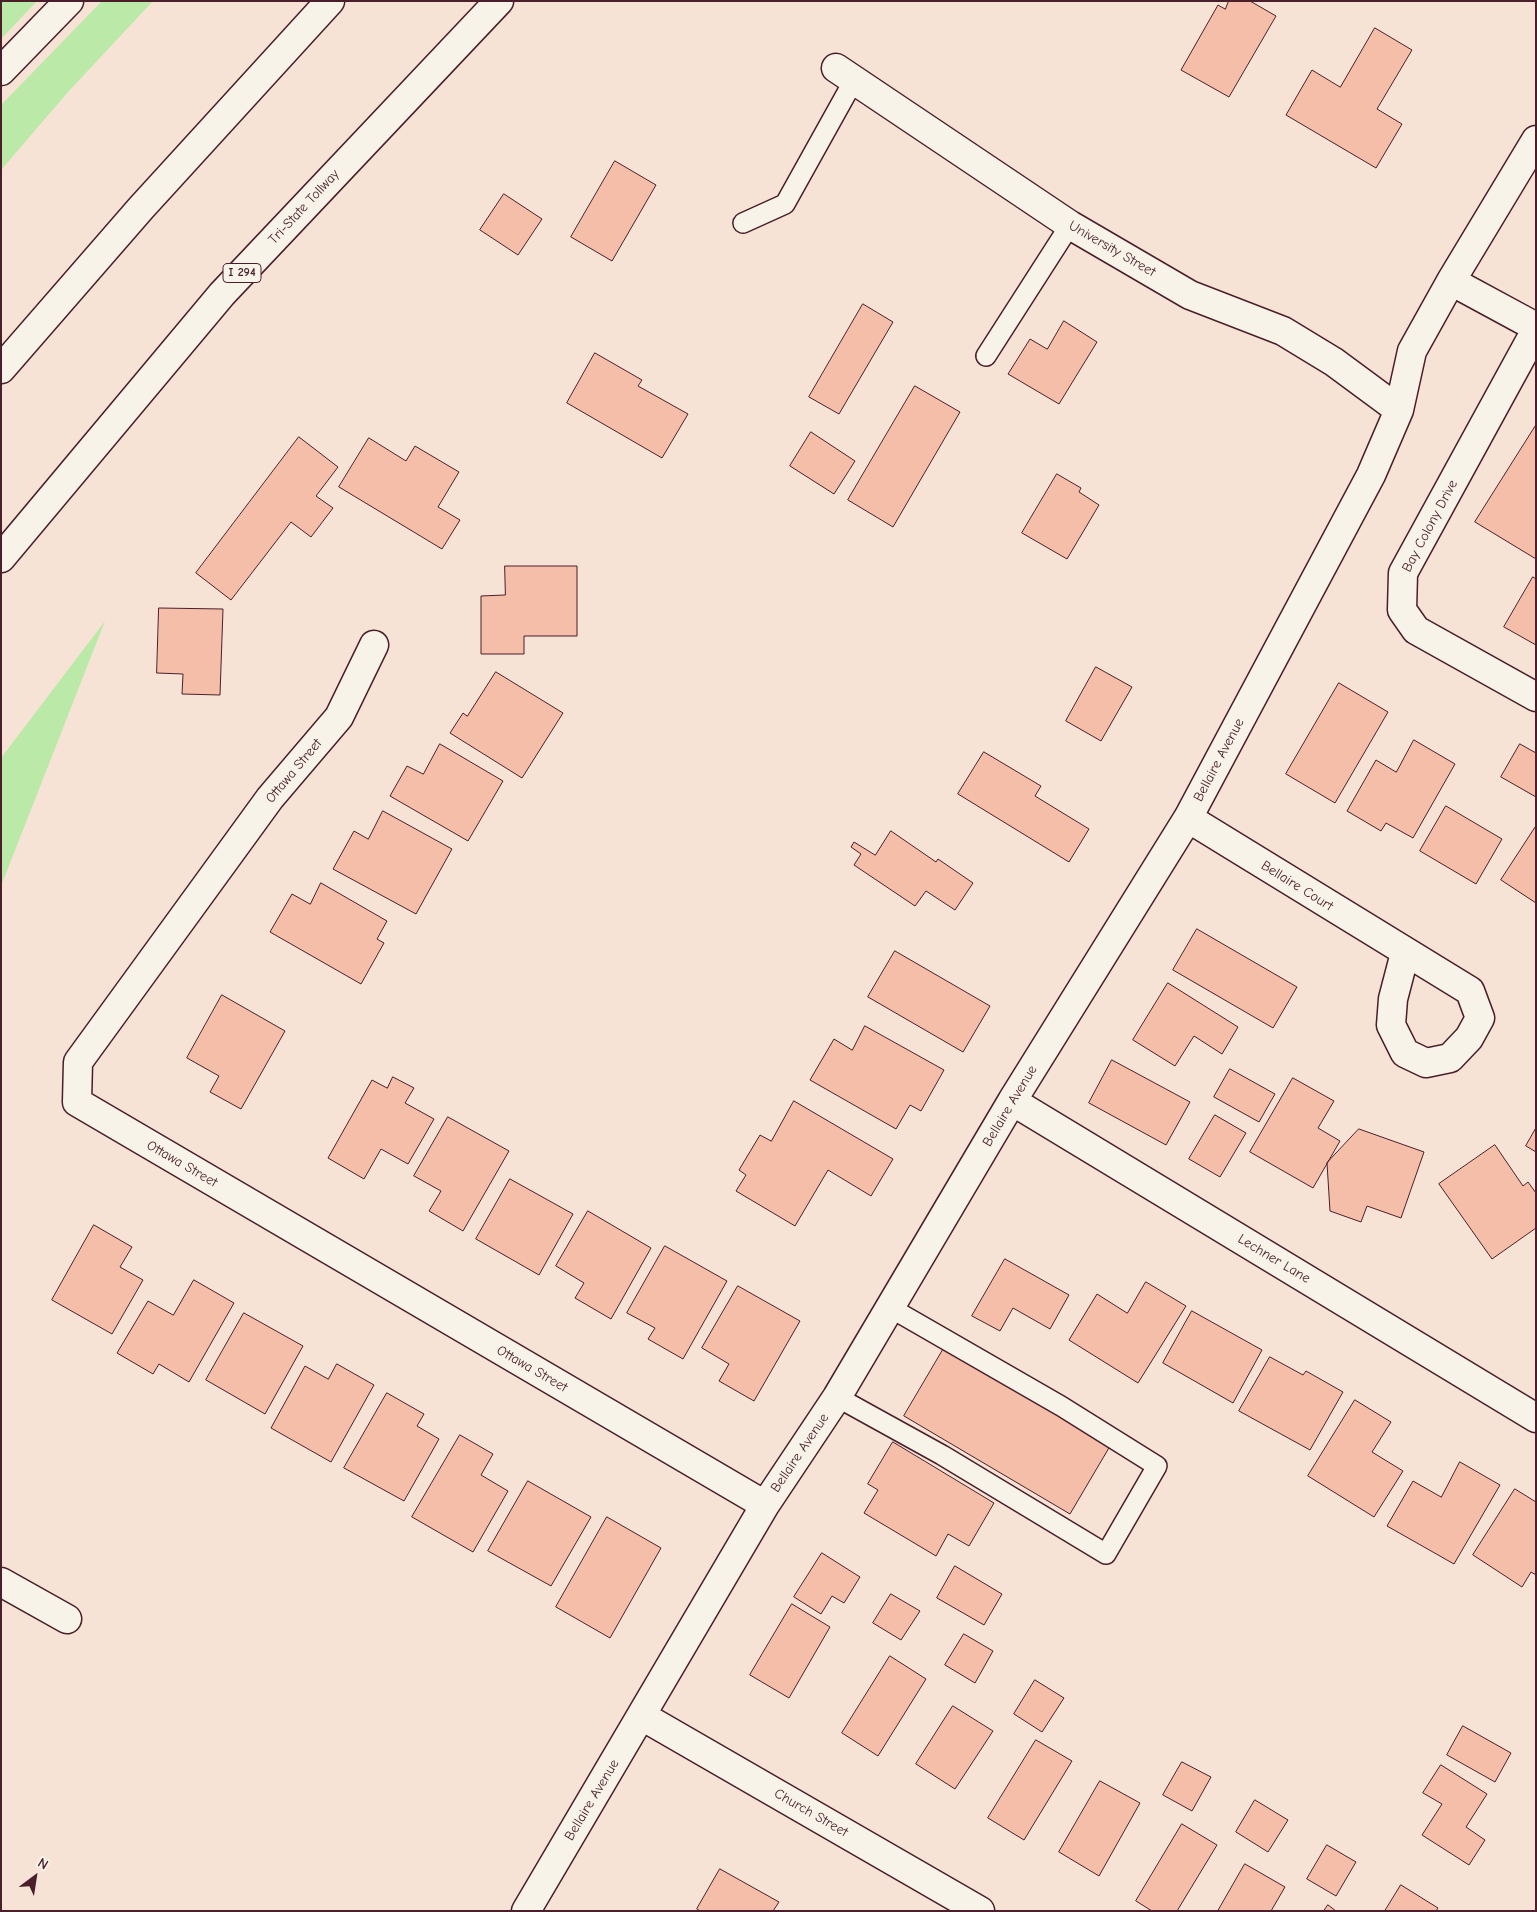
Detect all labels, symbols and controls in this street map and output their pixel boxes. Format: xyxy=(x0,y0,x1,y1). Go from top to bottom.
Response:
street label: Tri-State Tollway xyxy=(265,166,343,248)
street label: University Street xyxy=(1065,217,1159,281)
road number: I 294 xyxy=(223,264,261,282)
street label: Bay Colony Drive xyxy=(1399,477,1461,575)
street label: Bellaire Avenue xyxy=(1190,716,1248,804)
street label: Ottawa Street xyxy=(262,735,326,807)
street label: Bellaire Court xyxy=(1258,857,1336,915)
street label: Bellaire Avenue xyxy=(979,1062,1041,1150)
street label: Ottawa Street xyxy=(144,1137,220,1191)
street label: Lechner Lane xyxy=(1235,1231,1313,1287)
street label: Ottawa Street xyxy=(494,1342,570,1396)
street label: Bellaire Avenue xyxy=(767,1410,833,1496)
street label: Bellaire Avenue xyxy=(561,1756,623,1844)
street label: Church Street xyxy=(771,1785,851,1841)
north arrow xyxy=(10,1852,60,1902)
text: N xyxy=(35,1854,51,1873)

